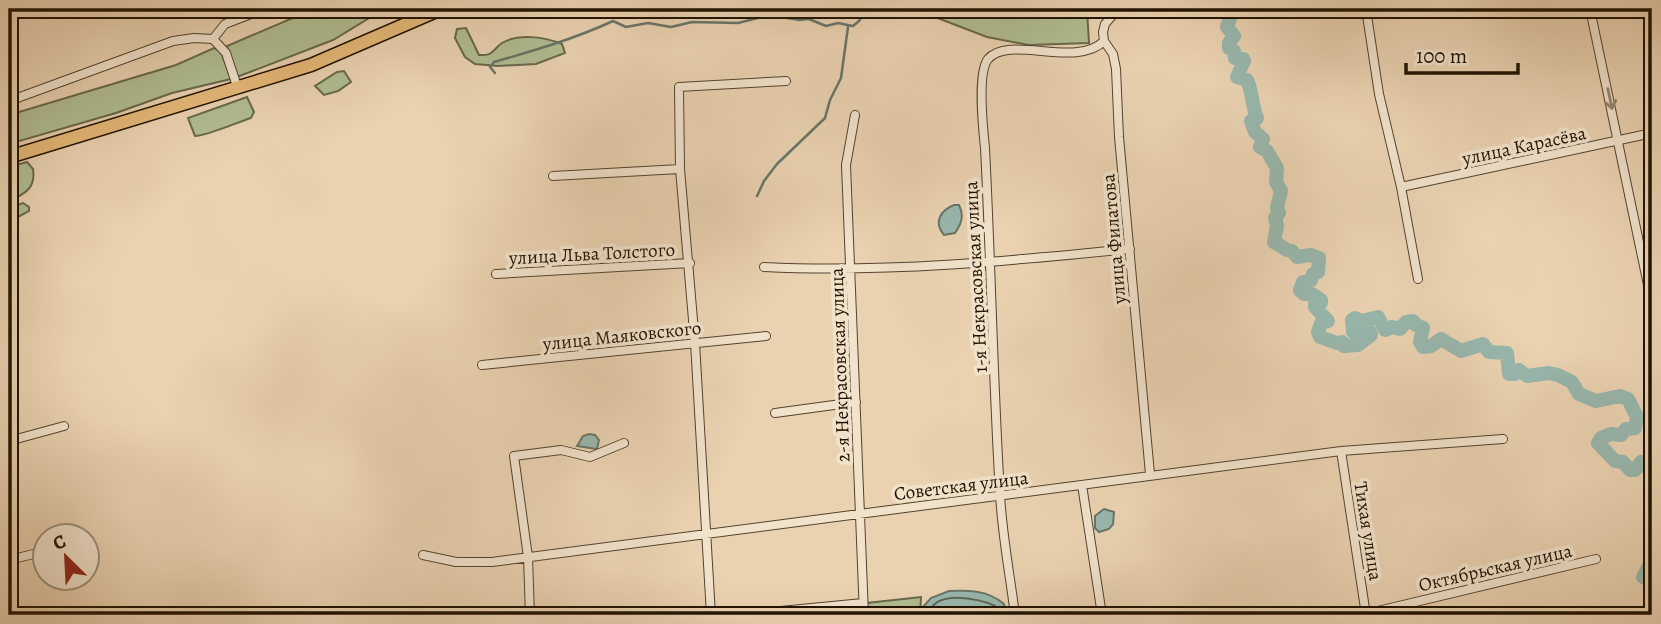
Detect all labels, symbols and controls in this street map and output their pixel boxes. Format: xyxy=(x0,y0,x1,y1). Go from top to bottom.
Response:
scale bar xyxy=(1406,32,1518,76)
text: 100 m xyxy=(1416,42,1467,70)
one-way arrow xyxy=(1603,87,1617,110)
street label: улица Карасёва xyxy=(1459,120,1589,172)
street label: улица Филатова xyxy=(1095,172,1133,306)
street label: 1-я Некрасовская улица xyxy=(958,180,994,373)
street label: улица Льва Толстого xyxy=(507,237,676,271)
street label: 2-я Некрасовская улица xyxy=(824,267,856,463)
street label: улица Маяковского xyxy=(541,315,703,357)
street label: Советская улица xyxy=(892,465,1030,507)
street label: Тихая улица xyxy=(1347,480,1389,583)
north arrow xyxy=(32,522,102,592)
text: С xyxy=(49,528,70,557)
street label: Октябрьская улица xyxy=(1416,538,1575,598)

